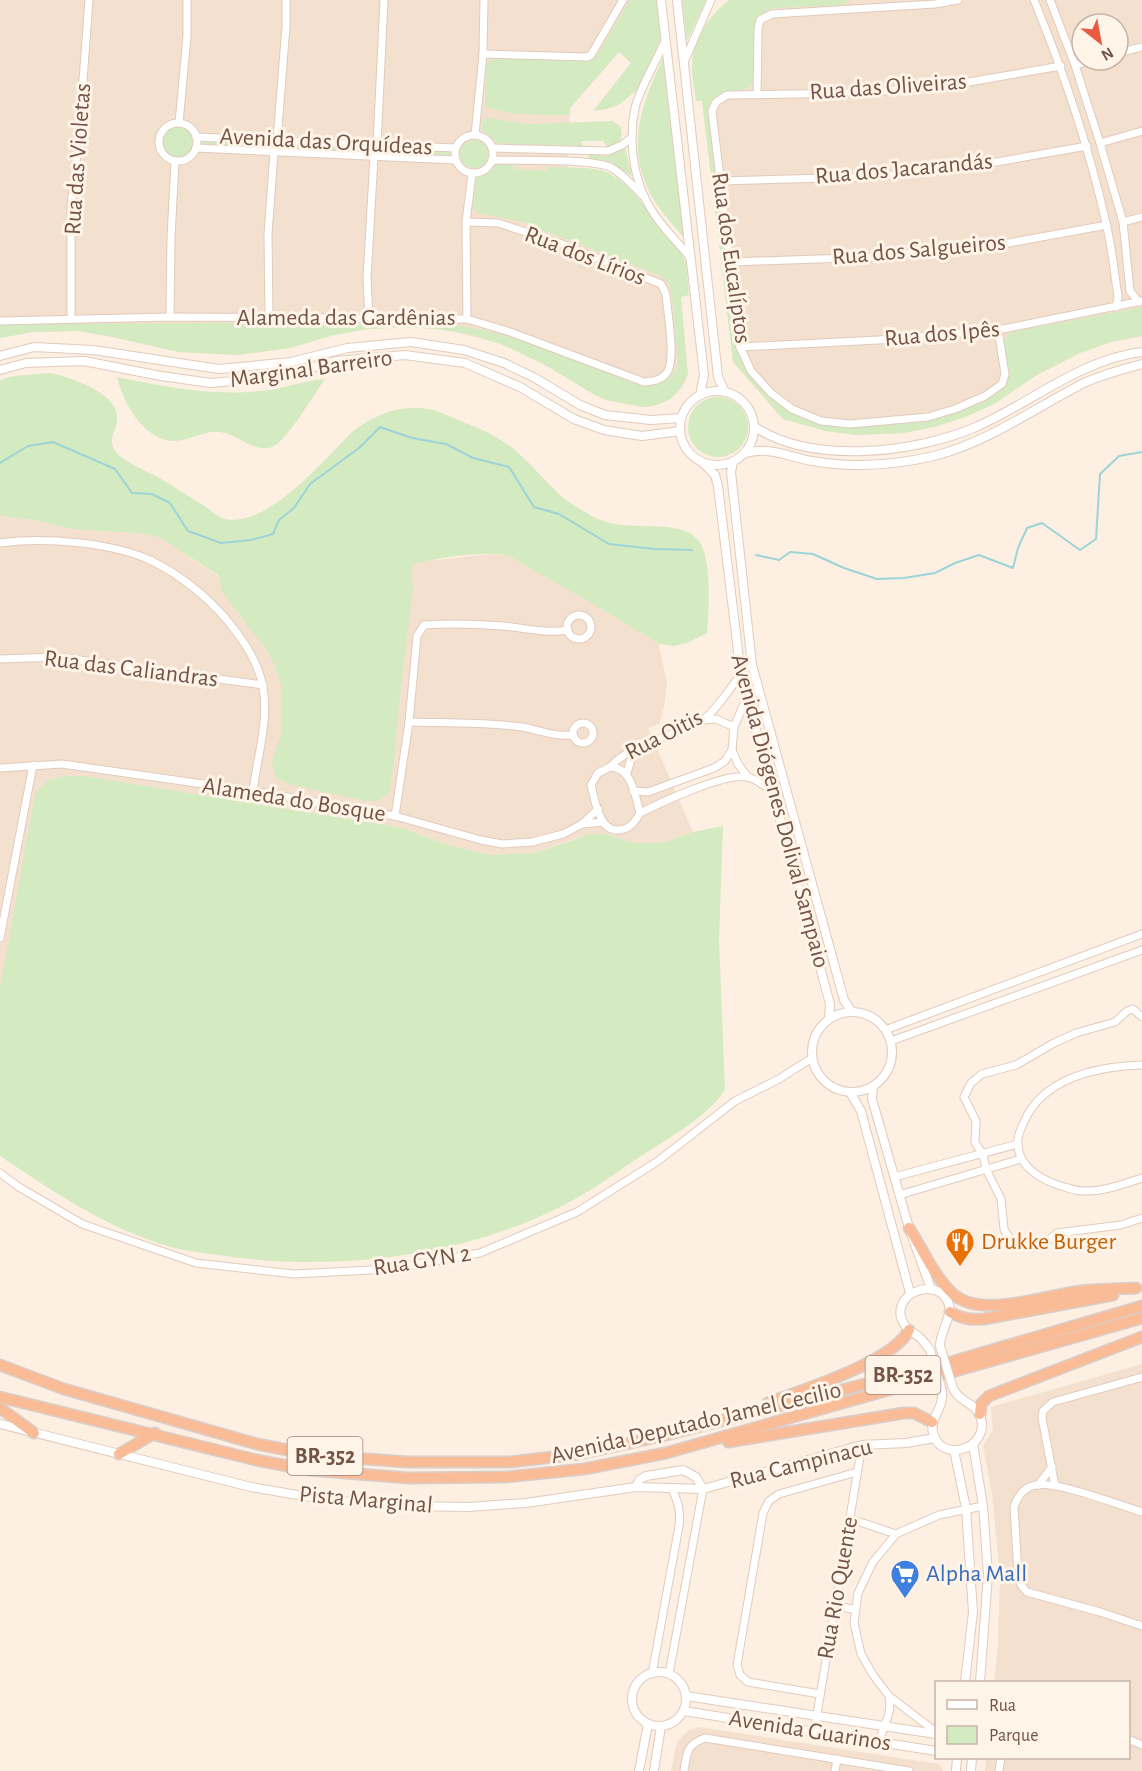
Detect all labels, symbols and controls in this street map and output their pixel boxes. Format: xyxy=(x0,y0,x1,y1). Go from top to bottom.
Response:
north arrow xyxy=(1070,12,1130,72)
text: N xyxy=(1098,44,1116,64)
street label: Rua das Oliveiras xyxy=(809,70,967,104)
street label: Rua das Violetas xyxy=(61,82,95,236)
street label: Avenida das Orquídeas xyxy=(219,124,433,160)
street label: Rua dos Jacarandás xyxy=(814,149,994,189)
street label: Rua dos Eucalíptos xyxy=(707,171,755,345)
street label: Rua dos Lírios xyxy=(521,222,649,290)
street label: Rua dos Salgueiros xyxy=(831,230,1007,270)
street label: Alameda das Gardênias xyxy=(236,306,456,330)
street label: Rua dos Ipês xyxy=(883,317,1001,351)
street label: Marginal Barreiro xyxy=(228,346,394,392)
street label: Rua das Caliandras xyxy=(43,646,219,692)
street label: Avenida Diógenes Dolival Sampaio xyxy=(727,652,833,970)
street label: Rua Oitis xyxy=(621,705,707,765)
street label: Alameda do Bosque xyxy=(201,774,387,826)
restaurant icon: Drukke Burger xyxy=(944,1226,976,1268)
place label: Drukke Burger xyxy=(981,1230,1116,1254)
street label: Rua GYN 2 xyxy=(371,1241,473,1281)
road number: BR-352 xyxy=(866,1356,940,1394)
street label: Avenida Deputado Jamel Cecilio xyxy=(548,1378,844,1468)
street label: Rua Campinacu xyxy=(727,1435,875,1493)
road number: BR-352 xyxy=(288,1437,362,1475)
street label: Pista Marginal xyxy=(298,1482,434,1518)
street label: Rua Rio Quente xyxy=(814,1515,862,1661)
supermarket icon: Alpha Mall xyxy=(889,1558,921,1600)
place label: Alpha Mall xyxy=(926,1562,1027,1586)
legend xyxy=(935,1681,1130,1759)
text: Rua xyxy=(989,1697,1016,1715)
street label: Avenida Guarinos xyxy=(727,1706,893,1756)
text: Parque xyxy=(989,1727,1038,1745)

